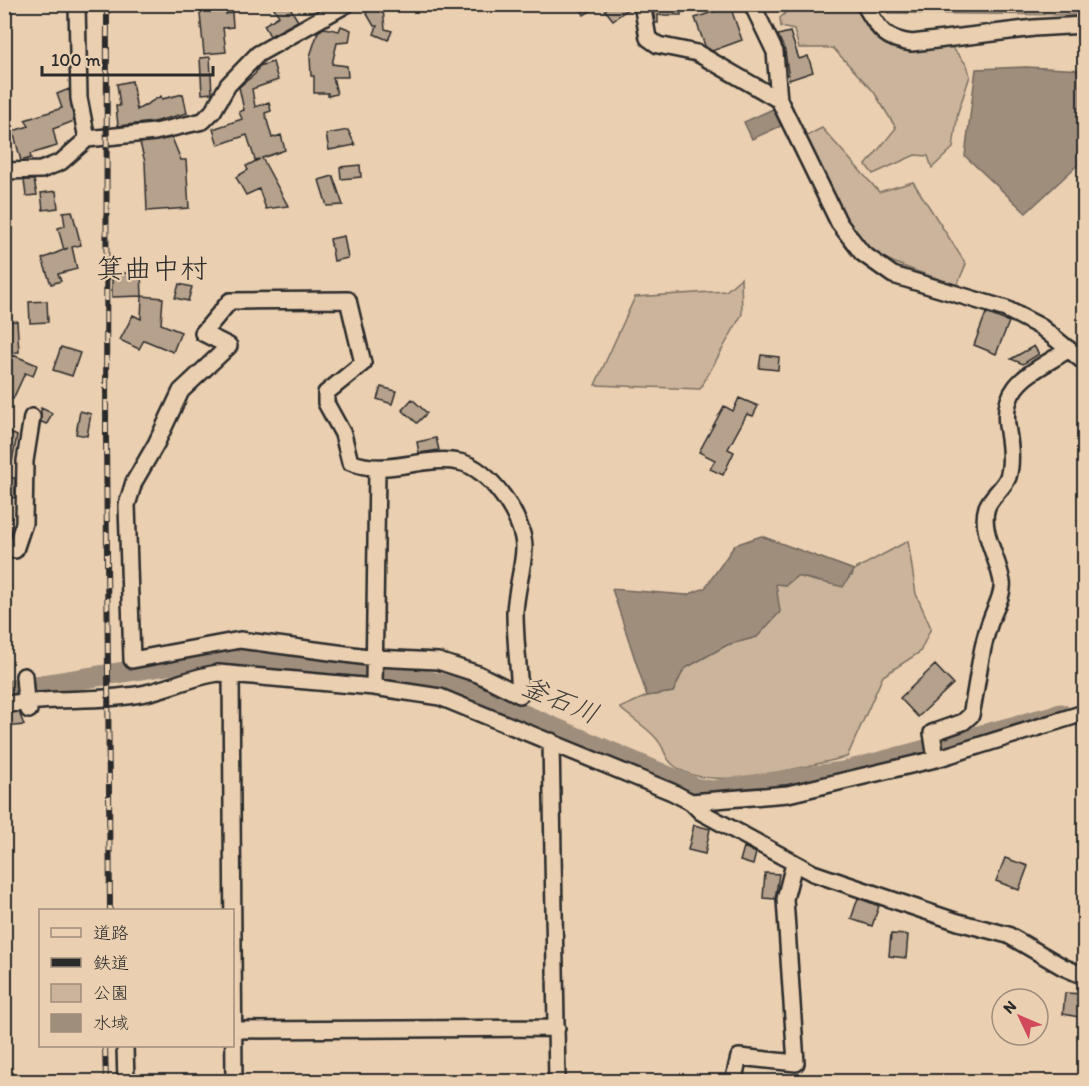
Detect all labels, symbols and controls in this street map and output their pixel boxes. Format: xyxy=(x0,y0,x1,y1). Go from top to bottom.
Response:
scale bar xyxy=(42,39,213,77)
text: 100 m xyxy=(51,49,101,71)
district label: 箕曲中村 xyxy=(96,251,208,285)
water label: 釜石川 xyxy=(516,669,604,731)
legend xyxy=(39,909,234,1047)
text: 道路 xyxy=(93,922,129,944)
text: 鉄道 xyxy=(93,952,129,974)
text: 公園 xyxy=(93,982,129,1004)
north arrow xyxy=(990,987,1050,1047)
text: N xyxy=(999,996,1020,1017)
text: 水域 xyxy=(93,1012,129,1034)

